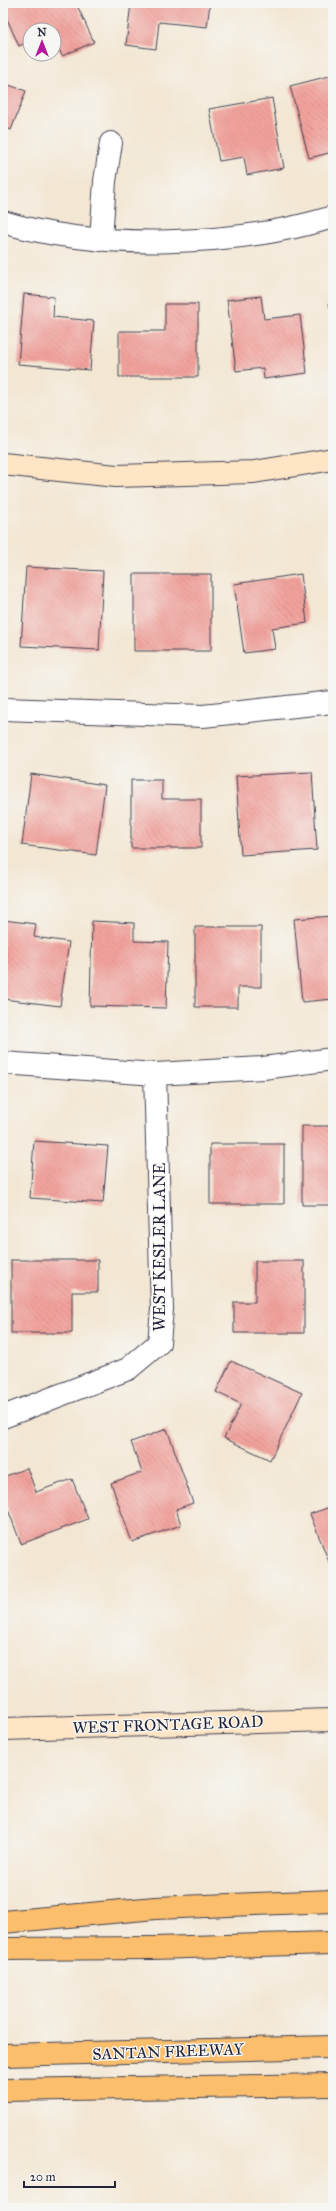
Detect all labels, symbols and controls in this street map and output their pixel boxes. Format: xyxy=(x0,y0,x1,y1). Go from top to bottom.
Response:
north arrow xyxy=(22,22,62,62)
text: N xyxy=(37,26,47,39)
street label: WEST KESLER LANE xyxy=(150,1163,169,1331)
street label: WEST FRONTAGE ROAD xyxy=(72,1712,264,1737)
street label: SANTAN FREEWAY xyxy=(92,2039,245,2064)
scale bar xyxy=(24,2163,115,2189)
text: 20 m xyxy=(30,2170,56,2184)

